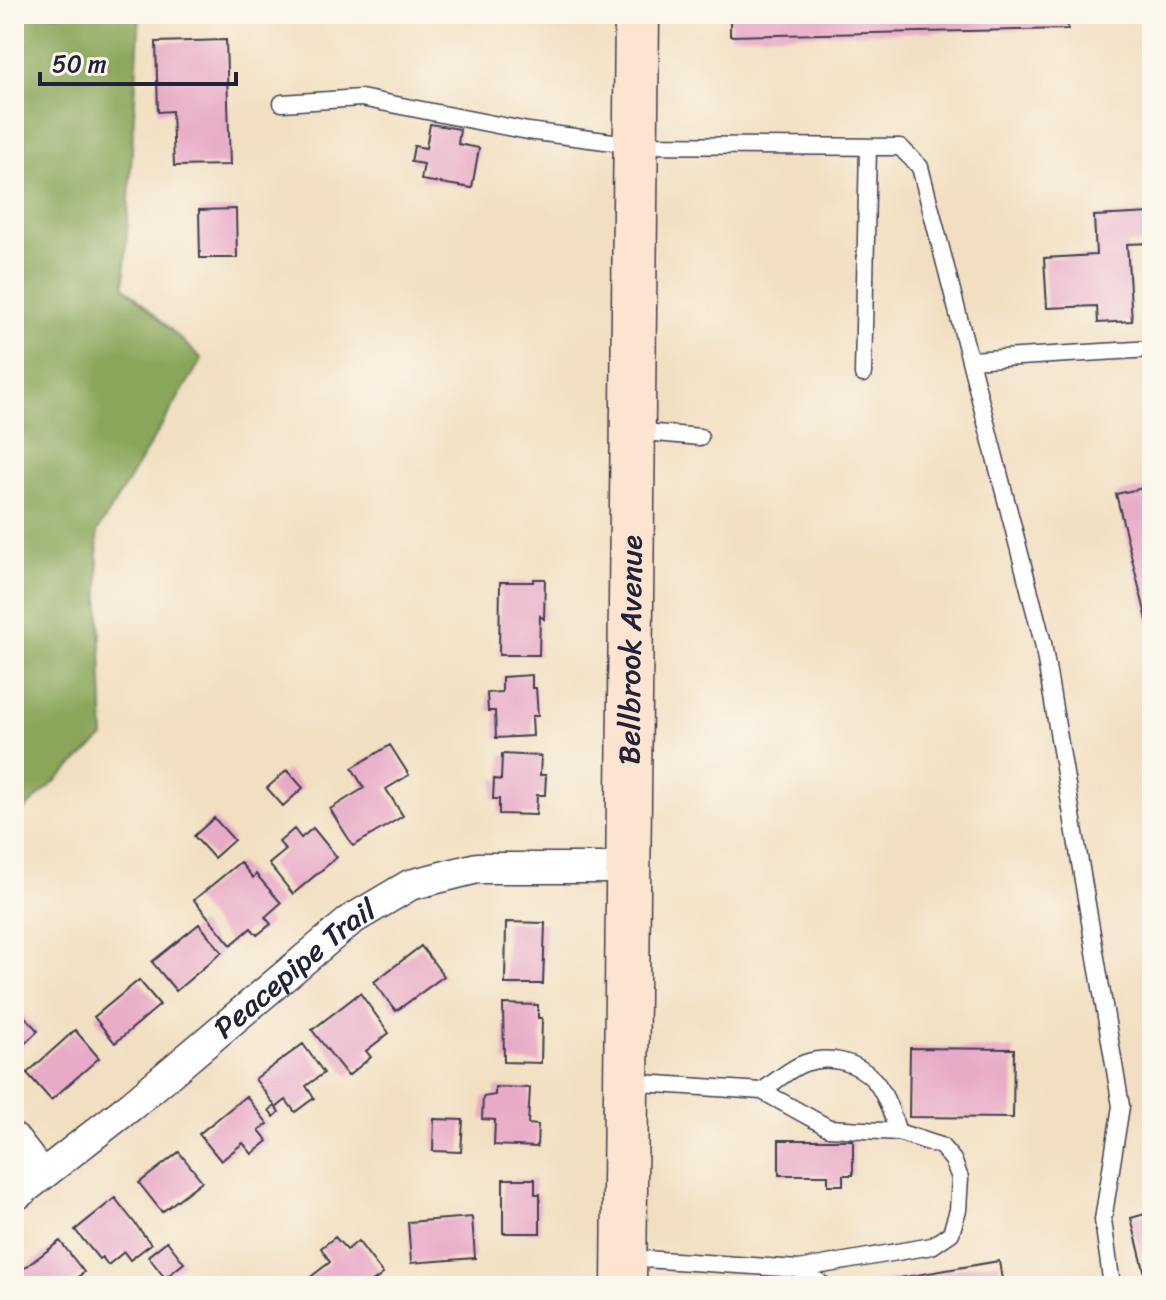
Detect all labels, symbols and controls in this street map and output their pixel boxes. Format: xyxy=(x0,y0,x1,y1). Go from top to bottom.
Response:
scale bar xyxy=(40,36,236,86)
text: 50 m xyxy=(52,43,107,85)
street label: Bellbrook Avenue xyxy=(602,535,659,765)
street label: Peacepipe Trail xyxy=(201,883,388,1053)

